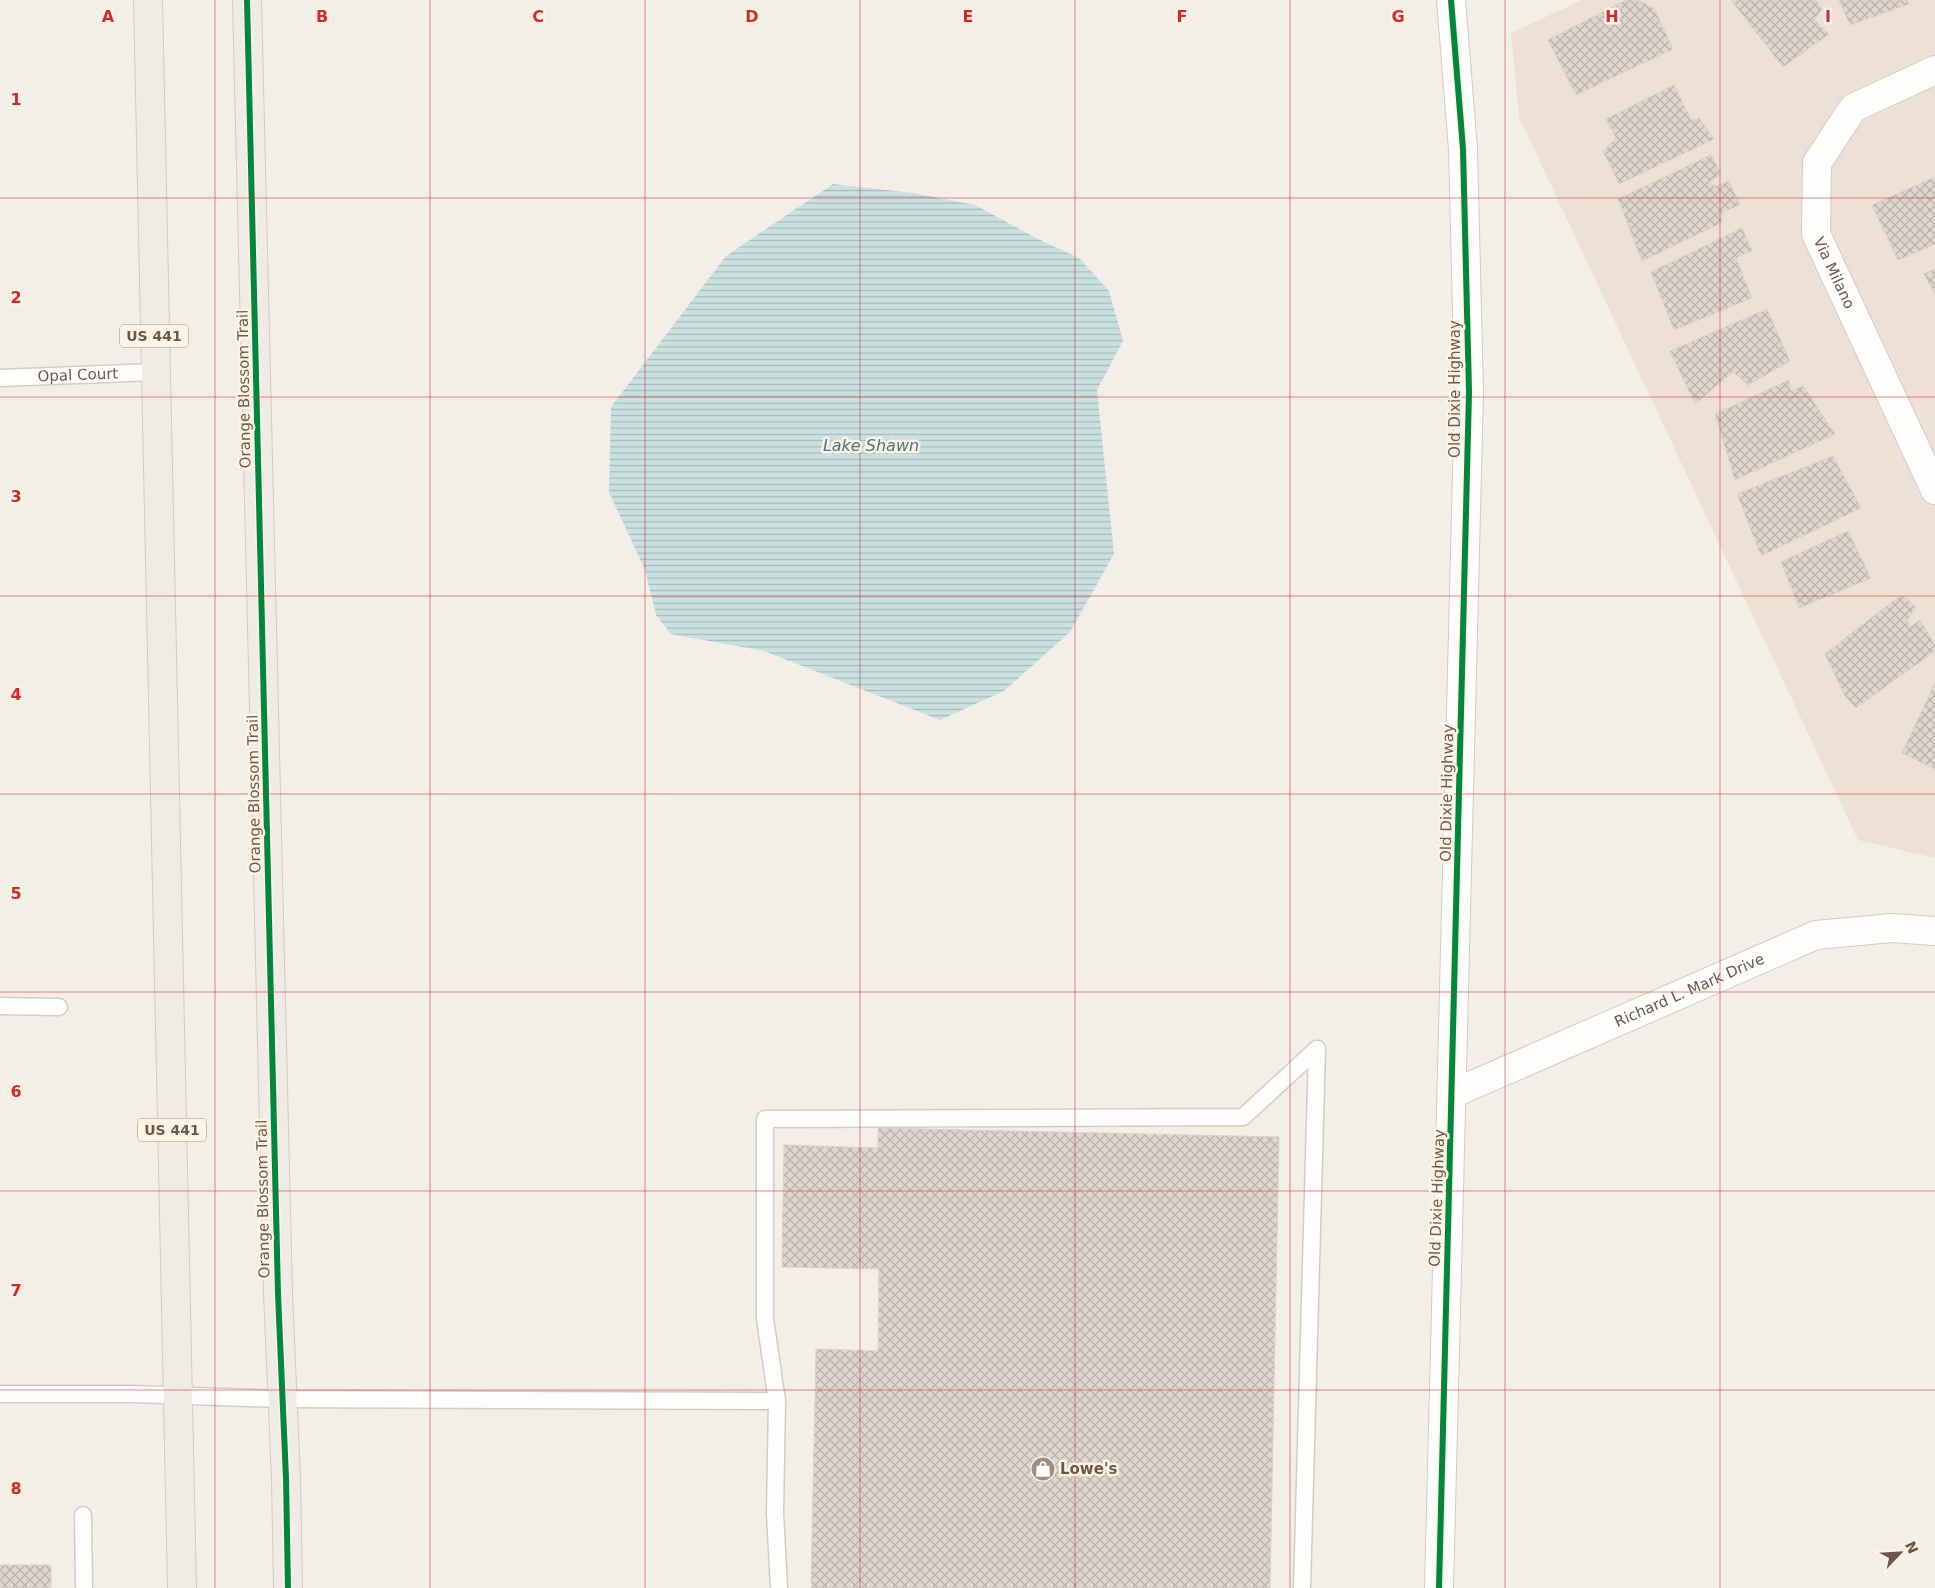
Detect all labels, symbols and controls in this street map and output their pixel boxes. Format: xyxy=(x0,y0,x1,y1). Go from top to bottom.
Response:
text: A xyxy=(102,7,115,26)
text: B xyxy=(316,7,328,26)
text: C xyxy=(532,7,544,26)
text: D xyxy=(745,7,759,26)
text: E xyxy=(963,7,973,26)
text: F xyxy=(1177,7,1187,26)
text: G xyxy=(1391,7,1405,26)
text: H xyxy=(1605,7,1619,26)
text: I xyxy=(1825,7,1831,26)
text: 1 xyxy=(10,90,22,109)
street label: Via Milano xyxy=(1810,234,1859,312)
text: 2 xyxy=(10,288,22,307)
street label: Orange Blossom Trail xyxy=(234,310,254,468)
street label: Old Dixie Highway xyxy=(1446,320,1464,458)
road number: US 441 xyxy=(120,324,188,348)
street label: Opal Court xyxy=(37,364,119,386)
water label: Lake Shawn xyxy=(823,436,919,455)
text: 3 xyxy=(10,487,22,506)
text: 4 xyxy=(10,685,22,704)
street label: Orange Blossom Trail xyxy=(244,715,264,873)
street label: Old Dixie Highway xyxy=(1437,724,1457,862)
text: 5 xyxy=(10,884,22,903)
street label: Richard L. Mark Drive xyxy=(1612,950,1767,1031)
text: 6 xyxy=(10,1082,22,1101)
road number: US 441 xyxy=(138,1118,206,1142)
street label: Orange Blossom Trail xyxy=(253,1120,273,1278)
street label: Old Dixie Highway xyxy=(1426,1129,1448,1267)
text: 7 xyxy=(10,1281,22,1300)
shop icon: Lowe's xyxy=(1030,1456,1056,1482)
place label: Lowe's xyxy=(1060,1460,1117,1478)
text: 8 xyxy=(10,1479,22,1498)
north arrow xyxy=(1875,1528,1925,1578)
text: N xyxy=(1902,1539,1922,1556)

